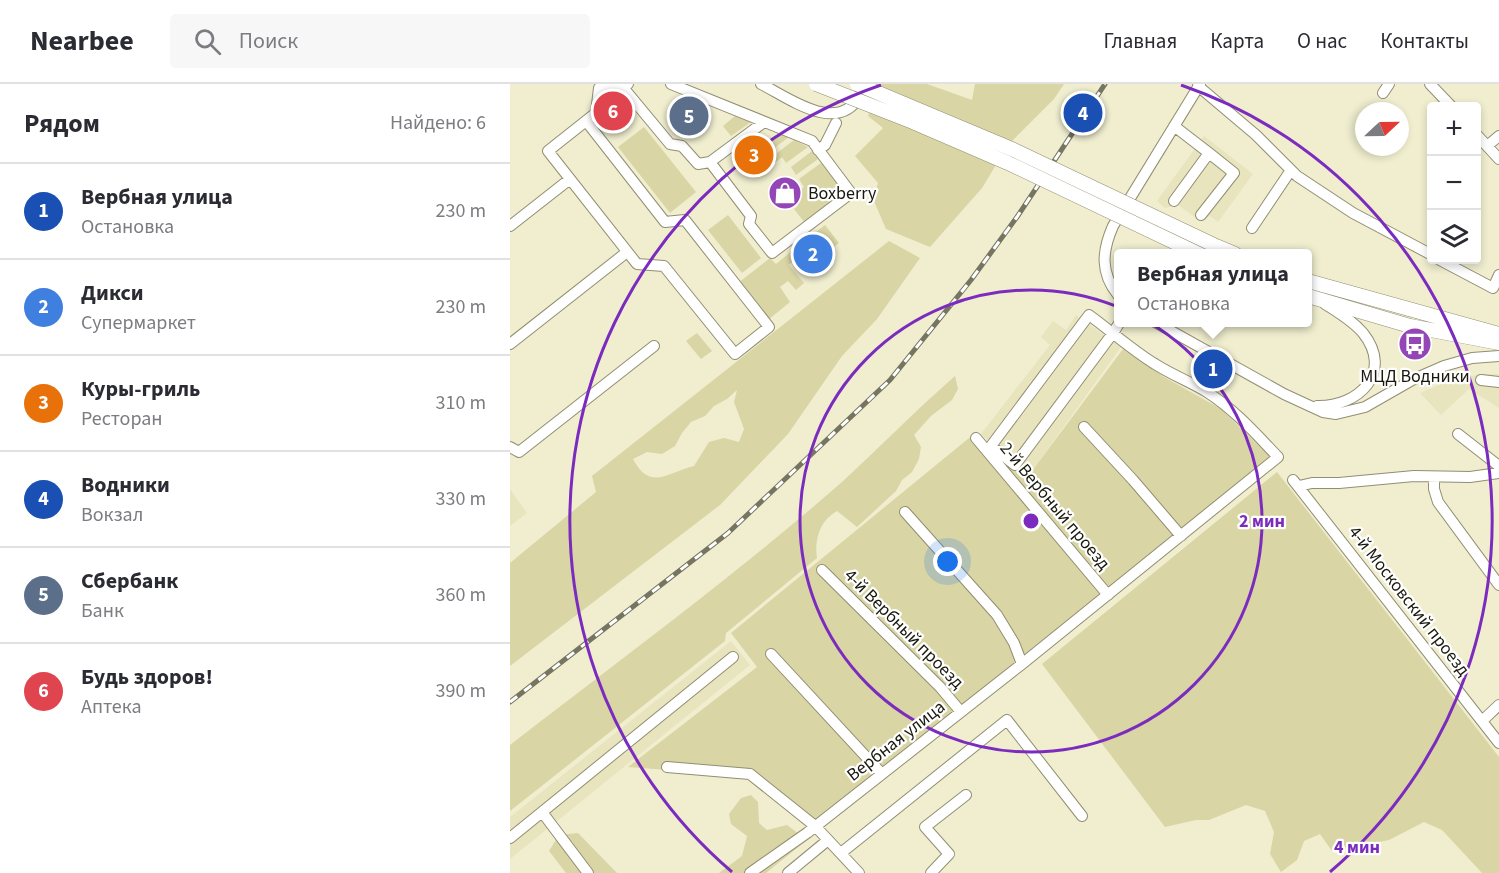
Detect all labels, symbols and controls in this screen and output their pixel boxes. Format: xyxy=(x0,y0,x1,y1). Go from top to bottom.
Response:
search box xyxy=(170,14,590,68)
text: Nearbee xyxy=(30,21,134,61)
icon: search xyxy=(191,25,224,58)
text: Поиск xyxy=(239,25,298,57)
text: Главная xyxy=(1104,26,1177,56)
text: Карта xyxy=(1210,26,1264,56)
text: О нас xyxy=(1297,26,1347,56)
text: Контакты xyxy=(1380,26,1469,56)
pin: 6 xyxy=(594,88,632,134)
pin: 4 xyxy=(1064,90,1102,135)
pin: 5 xyxy=(670,93,708,138)
north arrow xyxy=(1355,102,1409,156)
map controls xyxy=(1427,102,1481,264)
button: + xyxy=(1427,102,1481,156)
text: Рядом xyxy=(24,105,100,142)
text: Найдено: 6 xyxy=(390,109,486,137)
pin: 3 xyxy=(734,132,774,178)
button: − xyxy=(1427,156,1481,210)
shop icon: Boxberry xyxy=(767,175,803,211)
text: Вербная улица xyxy=(81,181,233,213)
place label: Boxberry xyxy=(808,181,877,206)
text: 1 xyxy=(38,197,49,225)
text: 230 m xyxy=(436,197,486,225)
button: layers xyxy=(1427,210,1481,264)
text: Остановка xyxy=(81,213,174,241)
pin: 2 xyxy=(794,232,832,276)
popup xyxy=(1114,249,1312,327)
text: Вербная улица xyxy=(1137,258,1289,290)
text: Дикси xyxy=(81,277,144,309)
text: Остановка xyxy=(1137,290,1230,318)
text: 2 xyxy=(38,293,49,321)
text: 230 m xyxy=(436,293,486,321)
text: Супермаркет xyxy=(81,309,196,337)
bus stop icon: МЦД Водники xyxy=(1397,326,1433,362)
pin: 1 xyxy=(1194,346,1232,392)
place label: МЦД Водники xyxy=(1360,364,1470,389)
text: Куры-гриль xyxy=(81,373,200,405)
text: 3 xyxy=(38,389,49,417)
text: 310 m xyxy=(436,389,486,417)
text: Ресторан xyxy=(81,405,163,433)
street label: 2-й Вербный проезд xyxy=(994,437,1116,576)
text: Водники xyxy=(81,469,170,501)
text: 4 xyxy=(38,485,49,513)
text: 330 m xyxy=(436,485,486,513)
text: Вокзал xyxy=(81,501,143,529)
text: 2 мин xyxy=(1239,509,1285,534)
centre of rings xyxy=(1021,511,1041,531)
street label: 4-й Московский проезд xyxy=(1342,521,1476,682)
your location xyxy=(933,547,962,576)
street label: 4-й Вербный проезд xyxy=(839,564,970,695)
text: Сбербанк xyxy=(81,565,178,597)
text: 5 xyxy=(38,581,49,609)
text: 360 m xyxy=(436,581,486,609)
text: Банк xyxy=(81,597,124,625)
text: Будь здоров! xyxy=(81,661,213,693)
text: 6 xyxy=(38,677,49,705)
text: 390 m xyxy=(436,677,486,705)
text: Аптека xyxy=(81,693,142,721)
street label: Вербная улица xyxy=(842,695,950,787)
text: 4 мин xyxy=(1334,835,1380,860)

